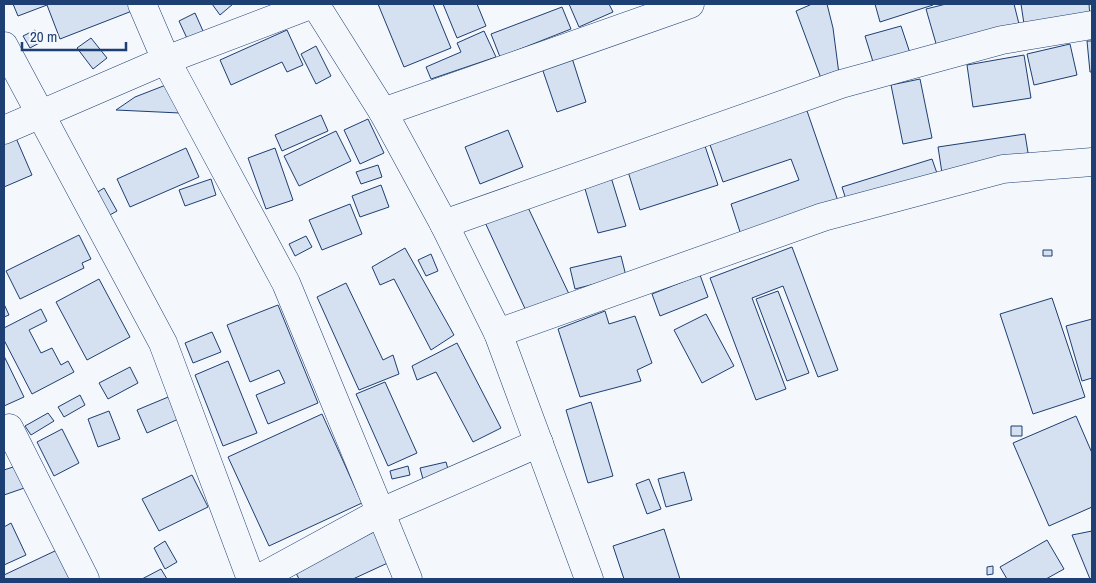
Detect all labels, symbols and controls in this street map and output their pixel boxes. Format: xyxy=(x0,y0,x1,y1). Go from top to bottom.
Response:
scale bar xyxy=(22,20,126,52)
text: 20 m xyxy=(30,26,57,47)

